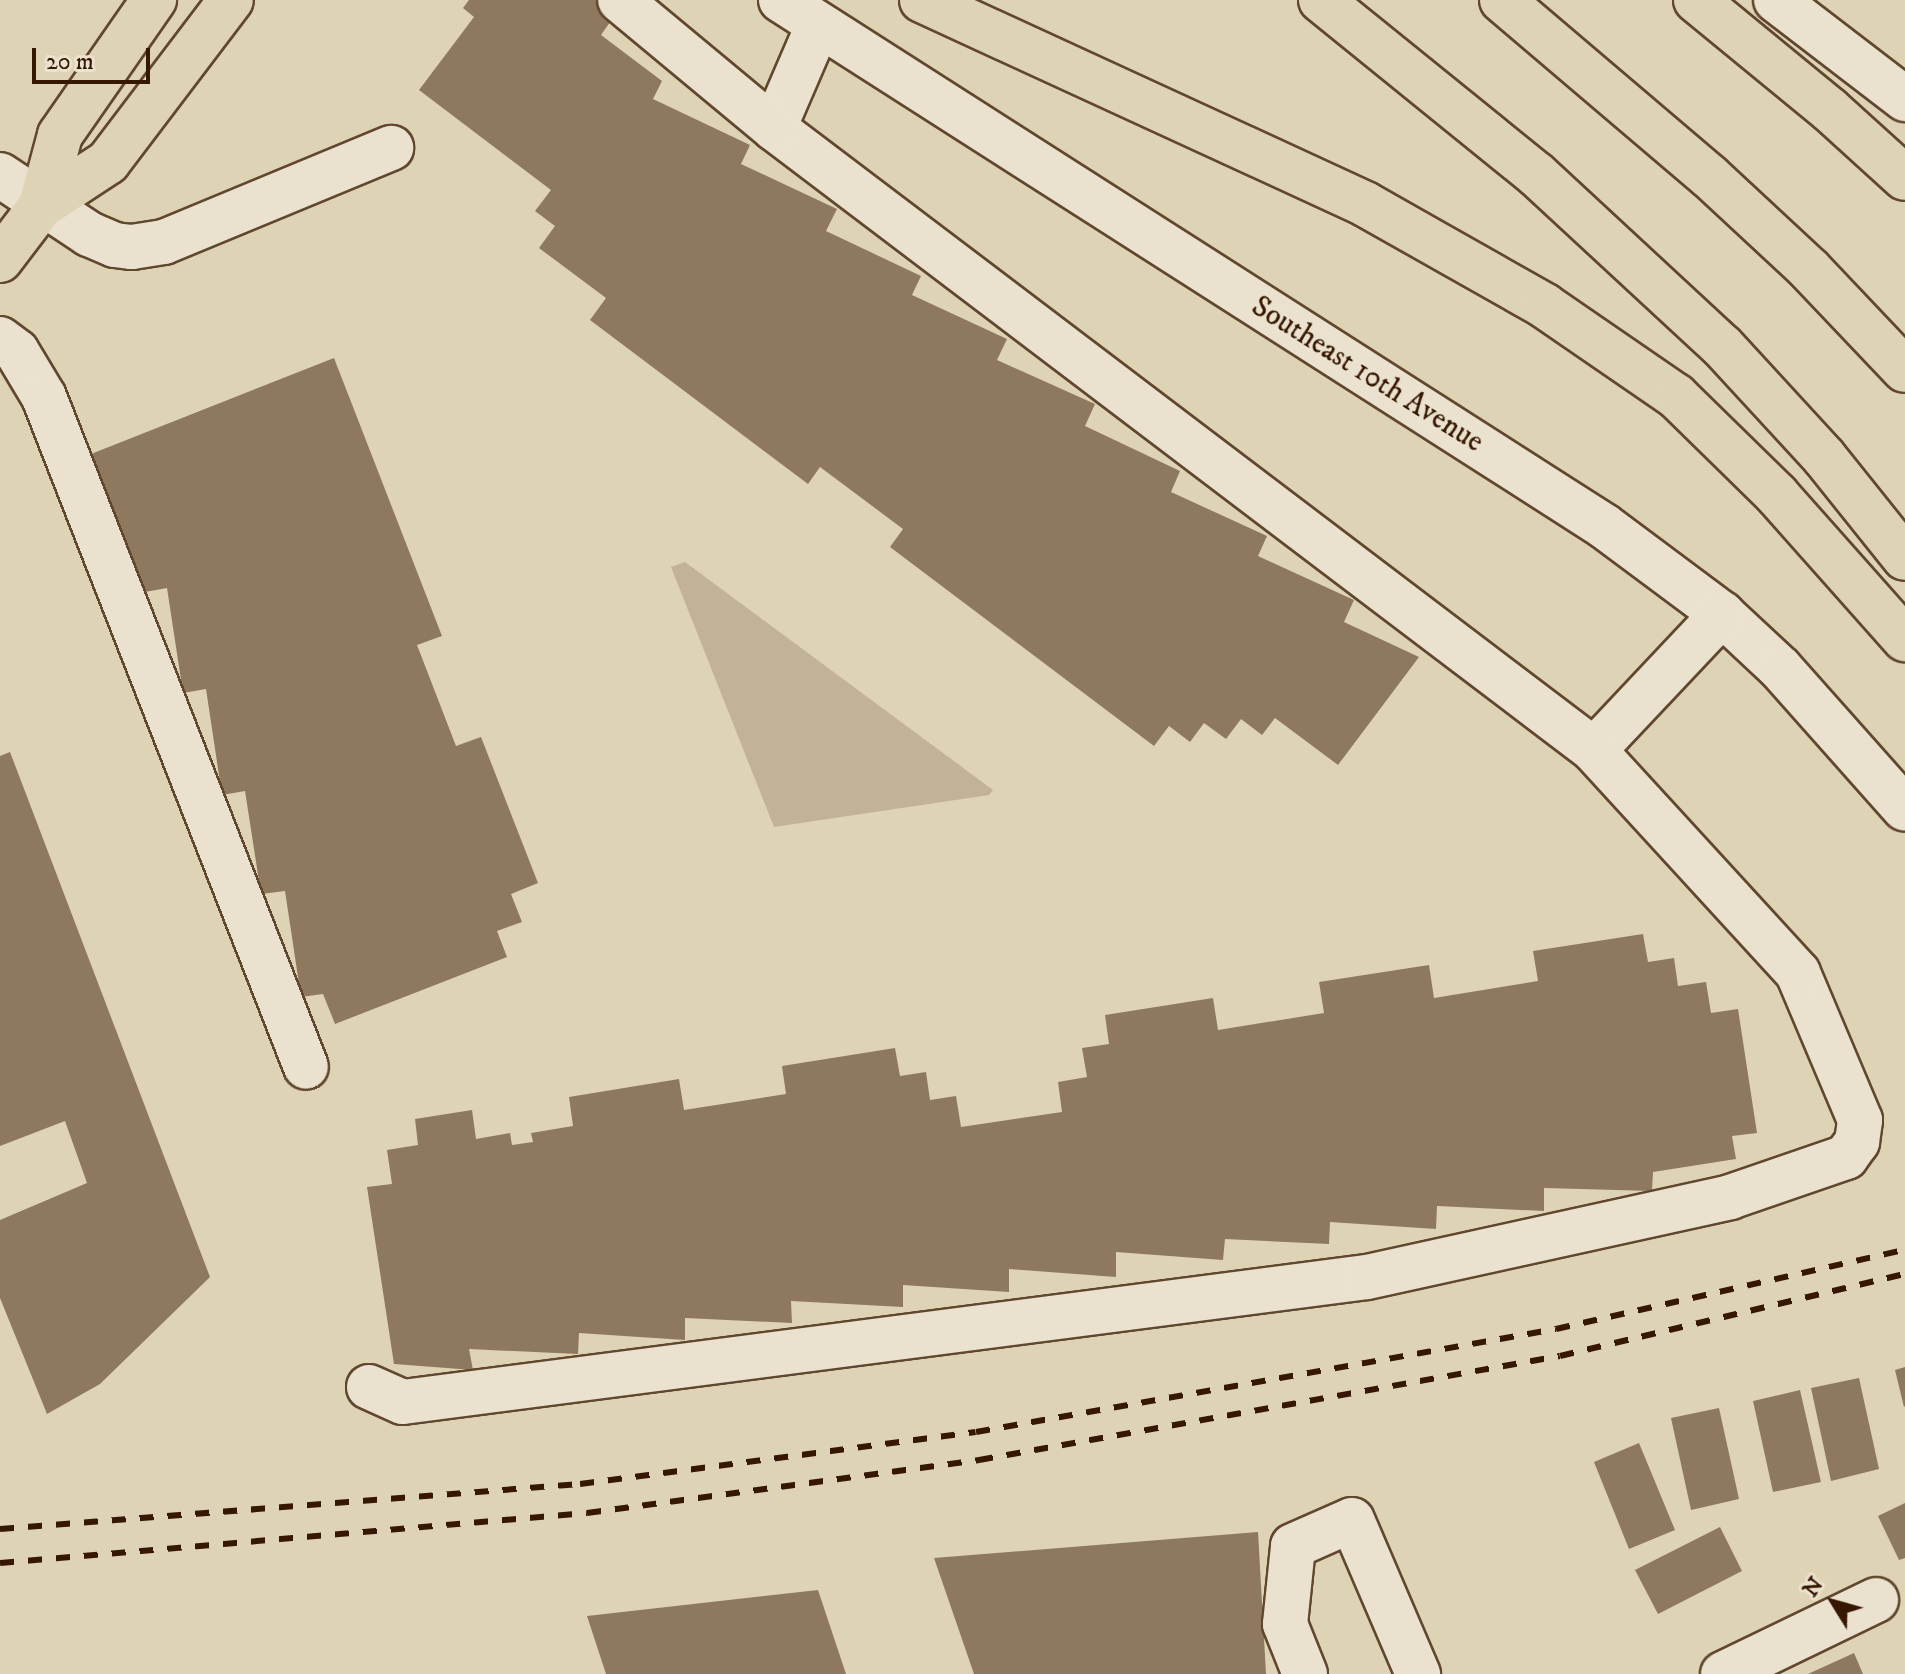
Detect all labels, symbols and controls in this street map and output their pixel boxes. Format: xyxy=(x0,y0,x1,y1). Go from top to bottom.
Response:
scale bar xyxy=(36,32,154,82)
text: 20 m xyxy=(46,47,94,77)
street label: Southeast 10th Avenue xyxy=(1244,289,1490,461)
north arrow xyxy=(1793,1562,1873,1642)
text: N xyxy=(1797,1572,1830,1603)

